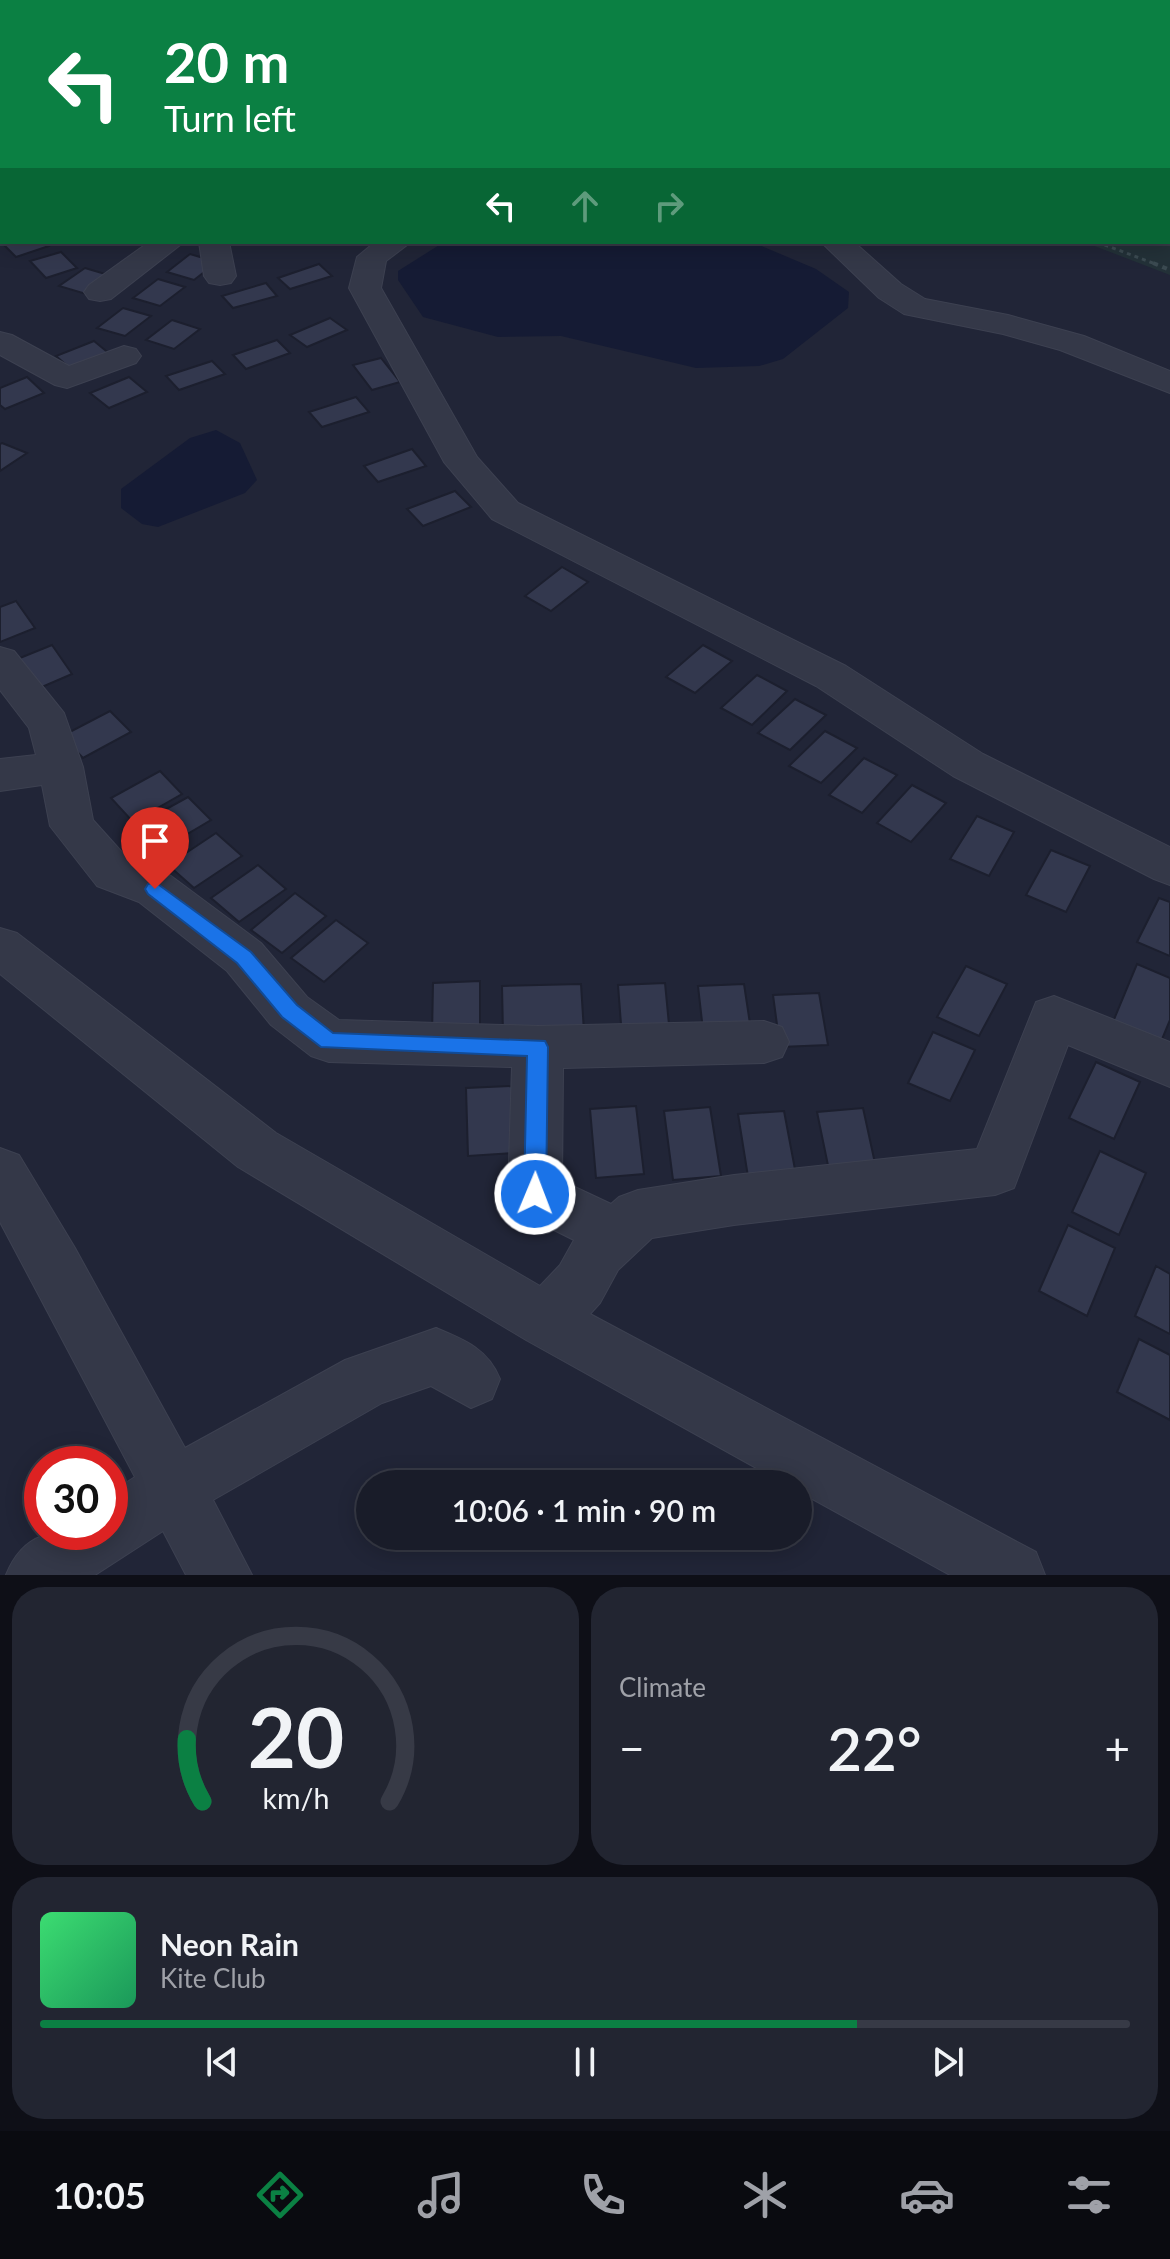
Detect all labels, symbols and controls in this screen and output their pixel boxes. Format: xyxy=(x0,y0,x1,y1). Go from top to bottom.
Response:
text: 20 m xyxy=(164,28,289,95)
icon: left xyxy=(32,32,136,136)
text: Turn left xyxy=(164,96,296,140)
icon: left xyxy=(479,184,523,228)
icon: ahead xyxy=(563,184,607,228)
icon: right xyxy=(647,184,691,228)
pin xyxy=(121,807,189,889)
icon: arrive xyxy=(133,819,177,863)
position arrow xyxy=(493,1152,577,1236)
speed limit sign: 30 xyxy=(24,1446,128,1550)
text: 10:06 · 1 min · 90 m xyxy=(452,1492,716,1528)
text: Climate xyxy=(619,1671,706,1703)
text: 20 xyxy=(247,1686,344,1786)
text: 22° xyxy=(827,1712,922,1784)
text: − xyxy=(619,1722,645,1774)
text: + xyxy=(1104,1722,1130,1774)
text: km/h xyxy=(262,1781,329,1815)
text: Neon Rain xyxy=(160,1926,299,1962)
text: Kite Club xyxy=(160,1962,266,1994)
icon: previous xyxy=(200,2040,244,2084)
icon: pause xyxy=(563,2040,607,2084)
icon: next xyxy=(926,2040,970,2084)
icon: directions xyxy=(252,2167,308,2223)
icon: music xyxy=(413,2167,469,2223)
icon: phone xyxy=(575,2167,631,2223)
icon: climate xyxy=(737,2167,793,2223)
icon: car xyxy=(899,2167,955,2223)
icon: filters xyxy=(1061,2167,1117,2223)
text: 10:05 xyxy=(53,2173,146,2217)

